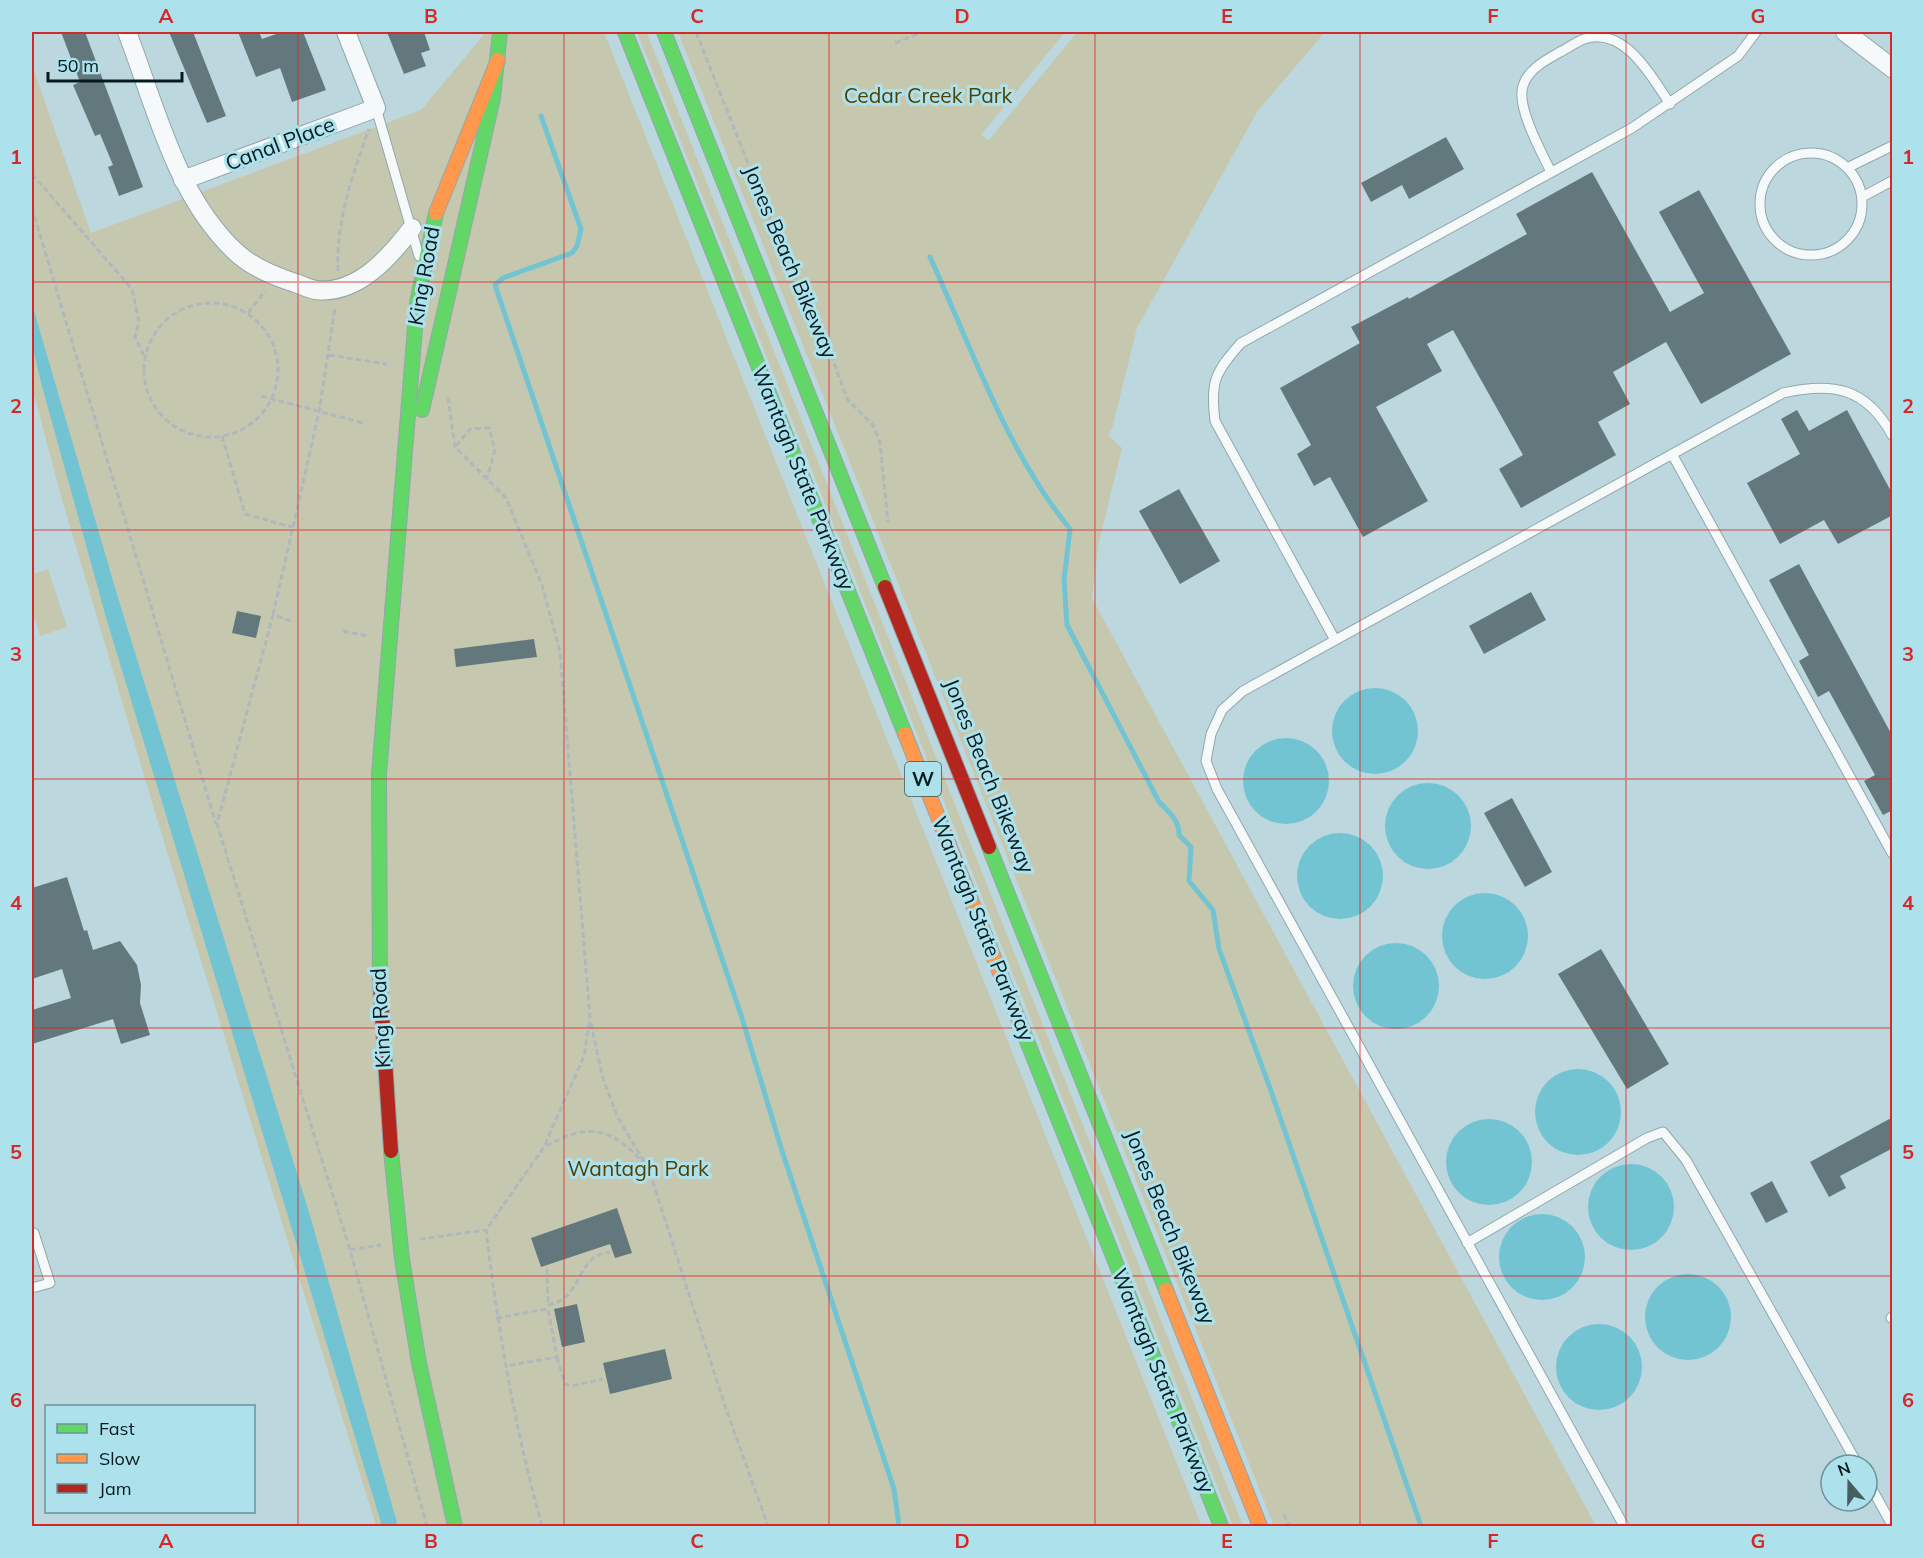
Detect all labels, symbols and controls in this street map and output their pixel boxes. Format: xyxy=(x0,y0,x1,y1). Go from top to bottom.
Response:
text: A xyxy=(159,3,174,28)
text: B xyxy=(424,3,438,28)
text: C xyxy=(690,3,704,28)
text: D xyxy=(954,3,970,28)
text: E xyxy=(1221,3,1233,28)
text: F xyxy=(1487,3,1499,28)
text: G xyxy=(1751,3,1765,28)
scale bar xyxy=(48,45,182,83)
text: 50 m xyxy=(57,54,99,77)
park label: Cedar Creek Park xyxy=(844,82,1012,108)
street label: Canal Place xyxy=(221,110,338,176)
text: 1 xyxy=(10,144,22,169)
text: 1 xyxy=(1902,144,1914,169)
street label: Jones Beach Bikeway xyxy=(738,161,843,362)
street label: King Road xyxy=(402,224,445,327)
street label: Wantagh State Parkway xyxy=(747,361,861,594)
text: 2 xyxy=(10,393,22,418)
text: 2 xyxy=(1902,393,1914,418)
text: 3 xyxy=(10,641,22,666)
text: 3 xyxy=(1902,641,1914,666)
street label: Jones Beach Bikeway xyxy=(939,674,1041,877)
road number: W xyxy=(905,762,941,796)
street label: Wantagh State Parkway xyxy=(927,812,1041,1045)
text: 4 xyxy=(10,890,22,915)
text: 4 xyxy=(1902,890,1914,915)
street label: King Road xyxy=(364,967,396,1069)
street label: Jones Beach Bikeway xyxy=(1120,1125,1222,1328)
text: 5 xyxy=(10,1139,22,1164)
text: 5 xyxy=(1902,1139,1914,1164)
park label: Wantagh Park xyxy=(567,1155,709,1181)
street label: Wantagh State Parkway xyxy=(1107,1264,1221,1497)
text: 6 xyxy=(10,1387,22,1412)
text: 6 xyxy=(1902,1387,1914,1412)
legend xyxy=(45,1405,255,1513)
text: Fast xyxy=(99,1417,135,1440)
text: Slow xyxy=(99,1447,141,1470)
north arrow xyxy=(1819,1453,1879,1513)
text: N xyxy=(1835,1457,1853,1480)
text: Jam xyxy=(99,1477,132,1500)
text: A xyxy=(159,1528,174,1553)
text: B xyxy=(424,1528,438,1553)
text: C xyxy=(690,1528,704,1553)
text: D xyxy=(954,1528,970,1553)
text: E xyxy=(1221,1528,1233,1553)
text: F xyxy=(1487,1528,1499,1553)
text: G xyxy=(1751,1528,1765,1553)

